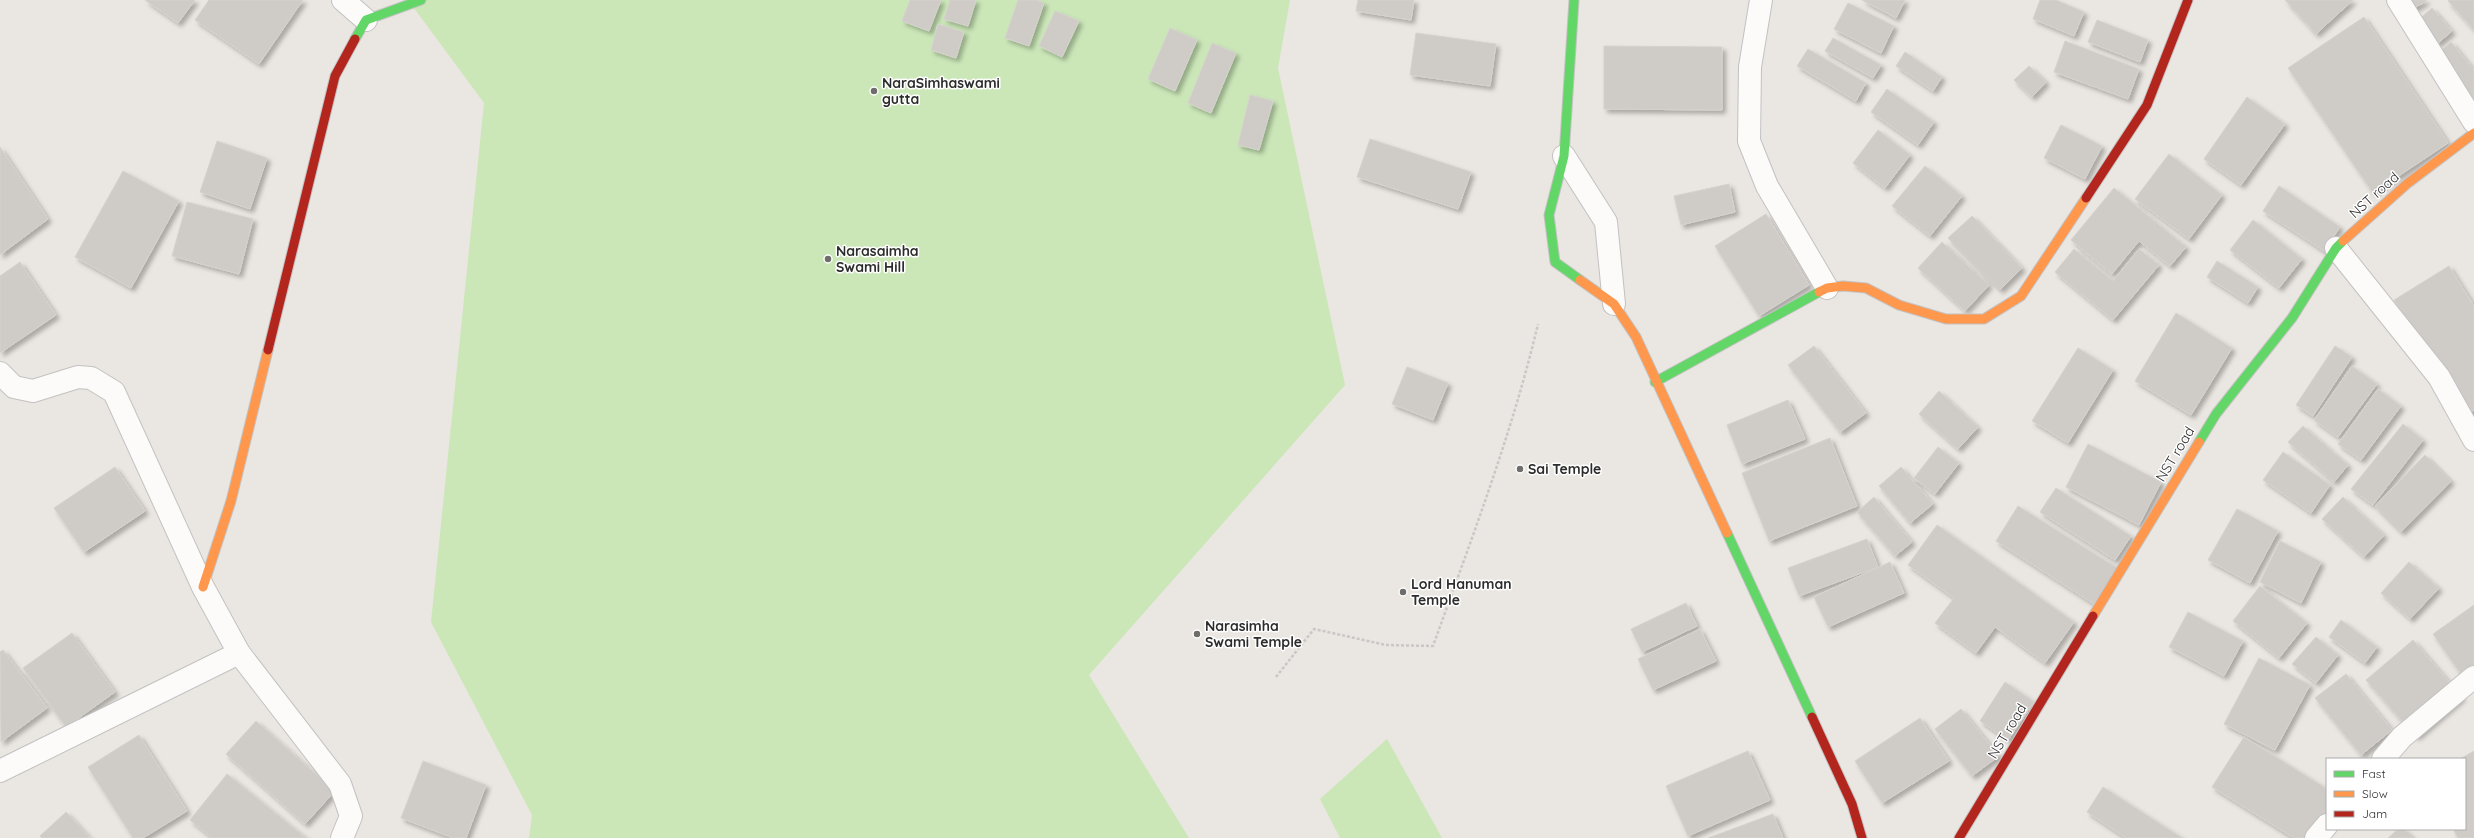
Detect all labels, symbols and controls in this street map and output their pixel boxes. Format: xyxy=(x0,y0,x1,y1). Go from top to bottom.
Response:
place label: NaraSimhaswami gutta xyxy=(882,74,1000,108)
marker: NaraSimhaswami gutta xyxy=(869,86,879,96)
street label: NST road xyxy=(2345,168,2403,222)
place label: Narasaimha Swami Hill xyxy=(836,242,919,276)
marker: Narasaimha Swami Hill xyxy=(823,254,833,264)
street label: NST road xyxy=(2152,423,2198,485)
place label: Sai Temple xyxy=(1528,460,1601,478)
marker: Sai Temple xyxy=(1515,464,1525,474)
place label: Lord Hanuman Temple xyxy=(1411,575,1512,609)
marker: Lord Hanuman Temple xyxy=(1398,587,1408,597)
place label: Narasimha Swami Temple xyxy=(1205,617,1302,651)
marker: Narasimha Swami Temple xyxy=(1192,629,1202,639)
street label: NST road xyxy=(1984,700,2030,762)
legend xyxy=(2326,758,2466,830)
text: Fast xyxy=(2362,766,2386,781)
text: Slow xyxy=(2362,786,2388,801)
text: Jam xyxy=(2362,806,2387,821)

